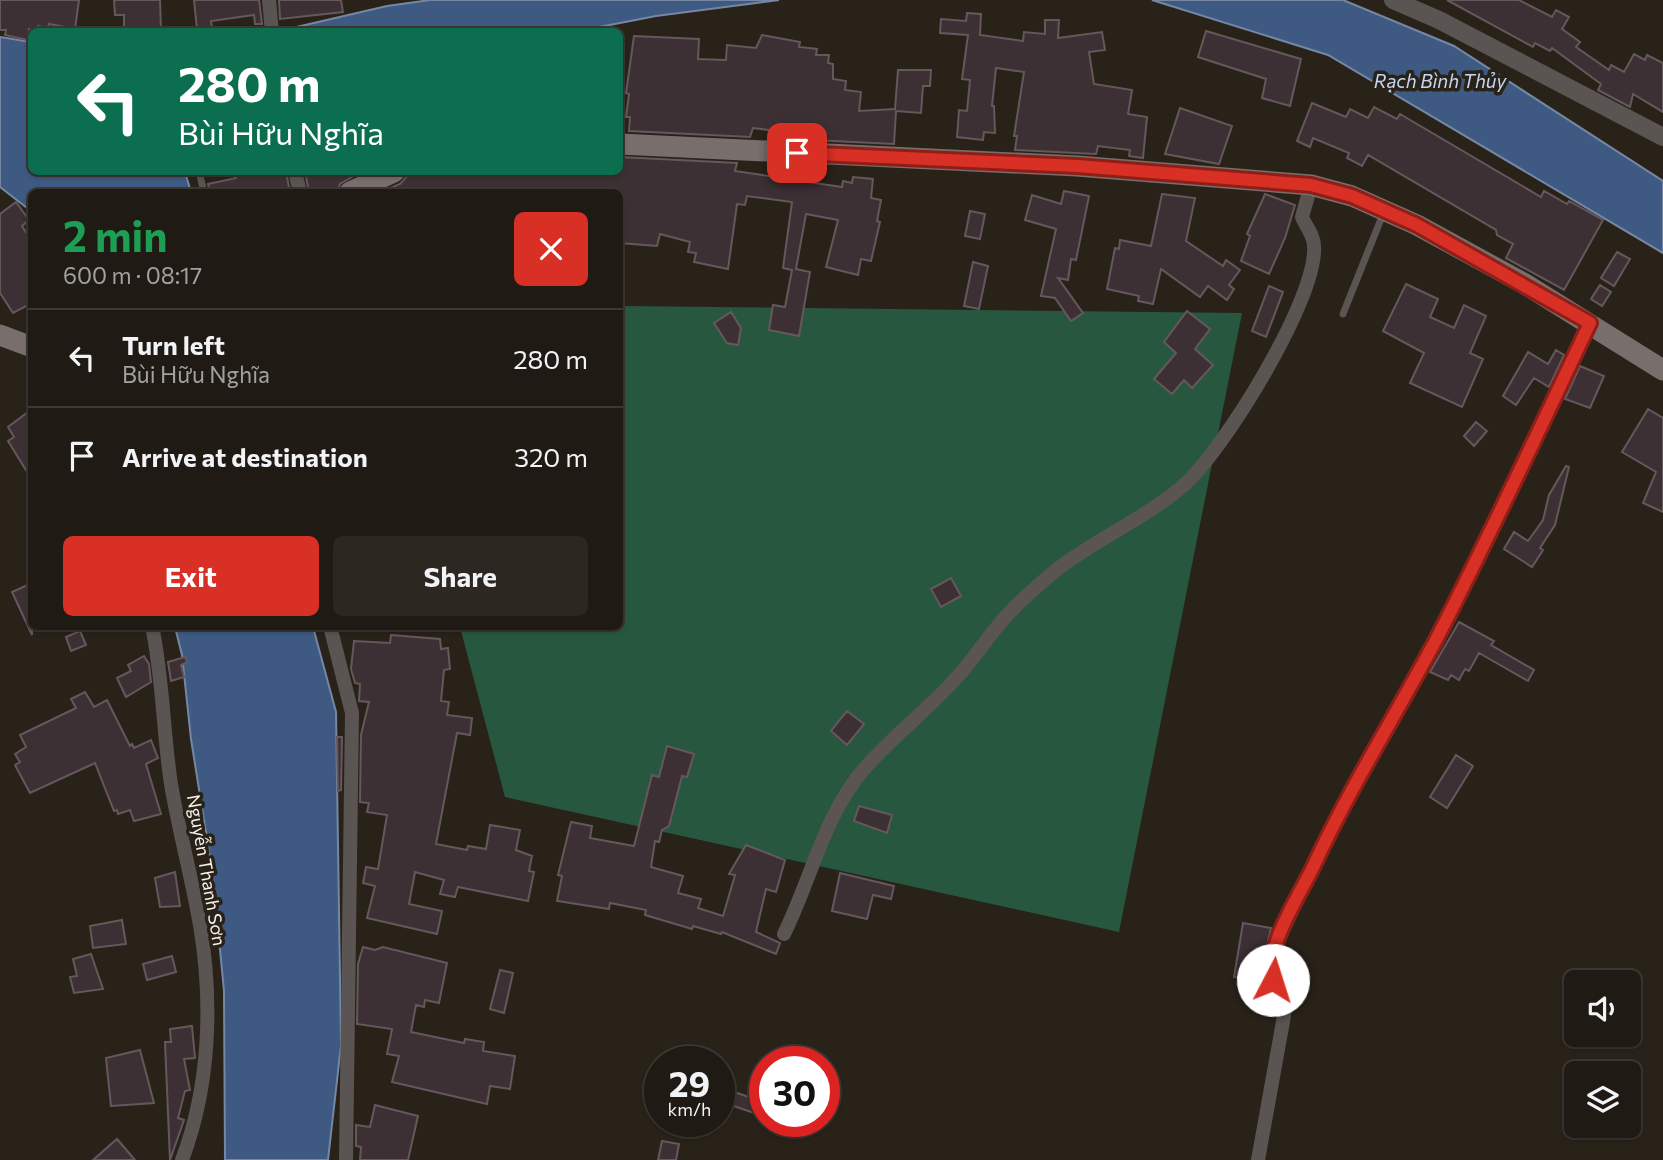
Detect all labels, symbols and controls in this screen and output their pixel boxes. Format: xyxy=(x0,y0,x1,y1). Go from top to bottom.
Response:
text: 280 m xyxy=(178,52,321,112)
icon: left xyxy=(63,56,154,147)
water label: Rạch Bình Thủy xyxy=(1374,69,1507,92)
text: Bùi Hữu Nghĩa xyxy=(178,112,384,152)
pin xyxy=(767,123,827,183)
icon: arrive xyxy=(778,134,816,172)
text: 2 min xyxy=(63,209,168,261)
button: close xyxy=(514,212,588,286)
text: 600 m · 08:17 xyxy=(63,261,202,289)
text: Turn left xyxy=(122,329,225,360)
icon: left xyxy=(63,339,101,377)
text: 280 m xyxy=(513,343,588,374)
text: Bùi Hữu Nghĩa xyxy=(122,360,270,388)
icon: arrive xyxy=(63,437,101,475)
text: Arrive at destination xyxy=(122,441,368,472)
text: 320 m xyxy=(514,441,588,472)
button: Exit xyxy=(63,536,319,616)
button: Share xyxy=(333,536,588,616)
street label: Nguyễn Thanh Sơn xyxy=(183,793,231,947)
position arrow xyxy=(1236,943,1310,1017)
map controls xyxy=(1564,970,1641,1138)
button: sound xyxy=(1564,970,1641,1047)
speed limit sign: 30 xyxy=(749,1046,840,1137)
text: 29 xyxy=(669,1061,710,1104)
button: layers xyxy=(1564,1061,1641,1138)
text: km/h xyxy=(668,1098,711,1120)

